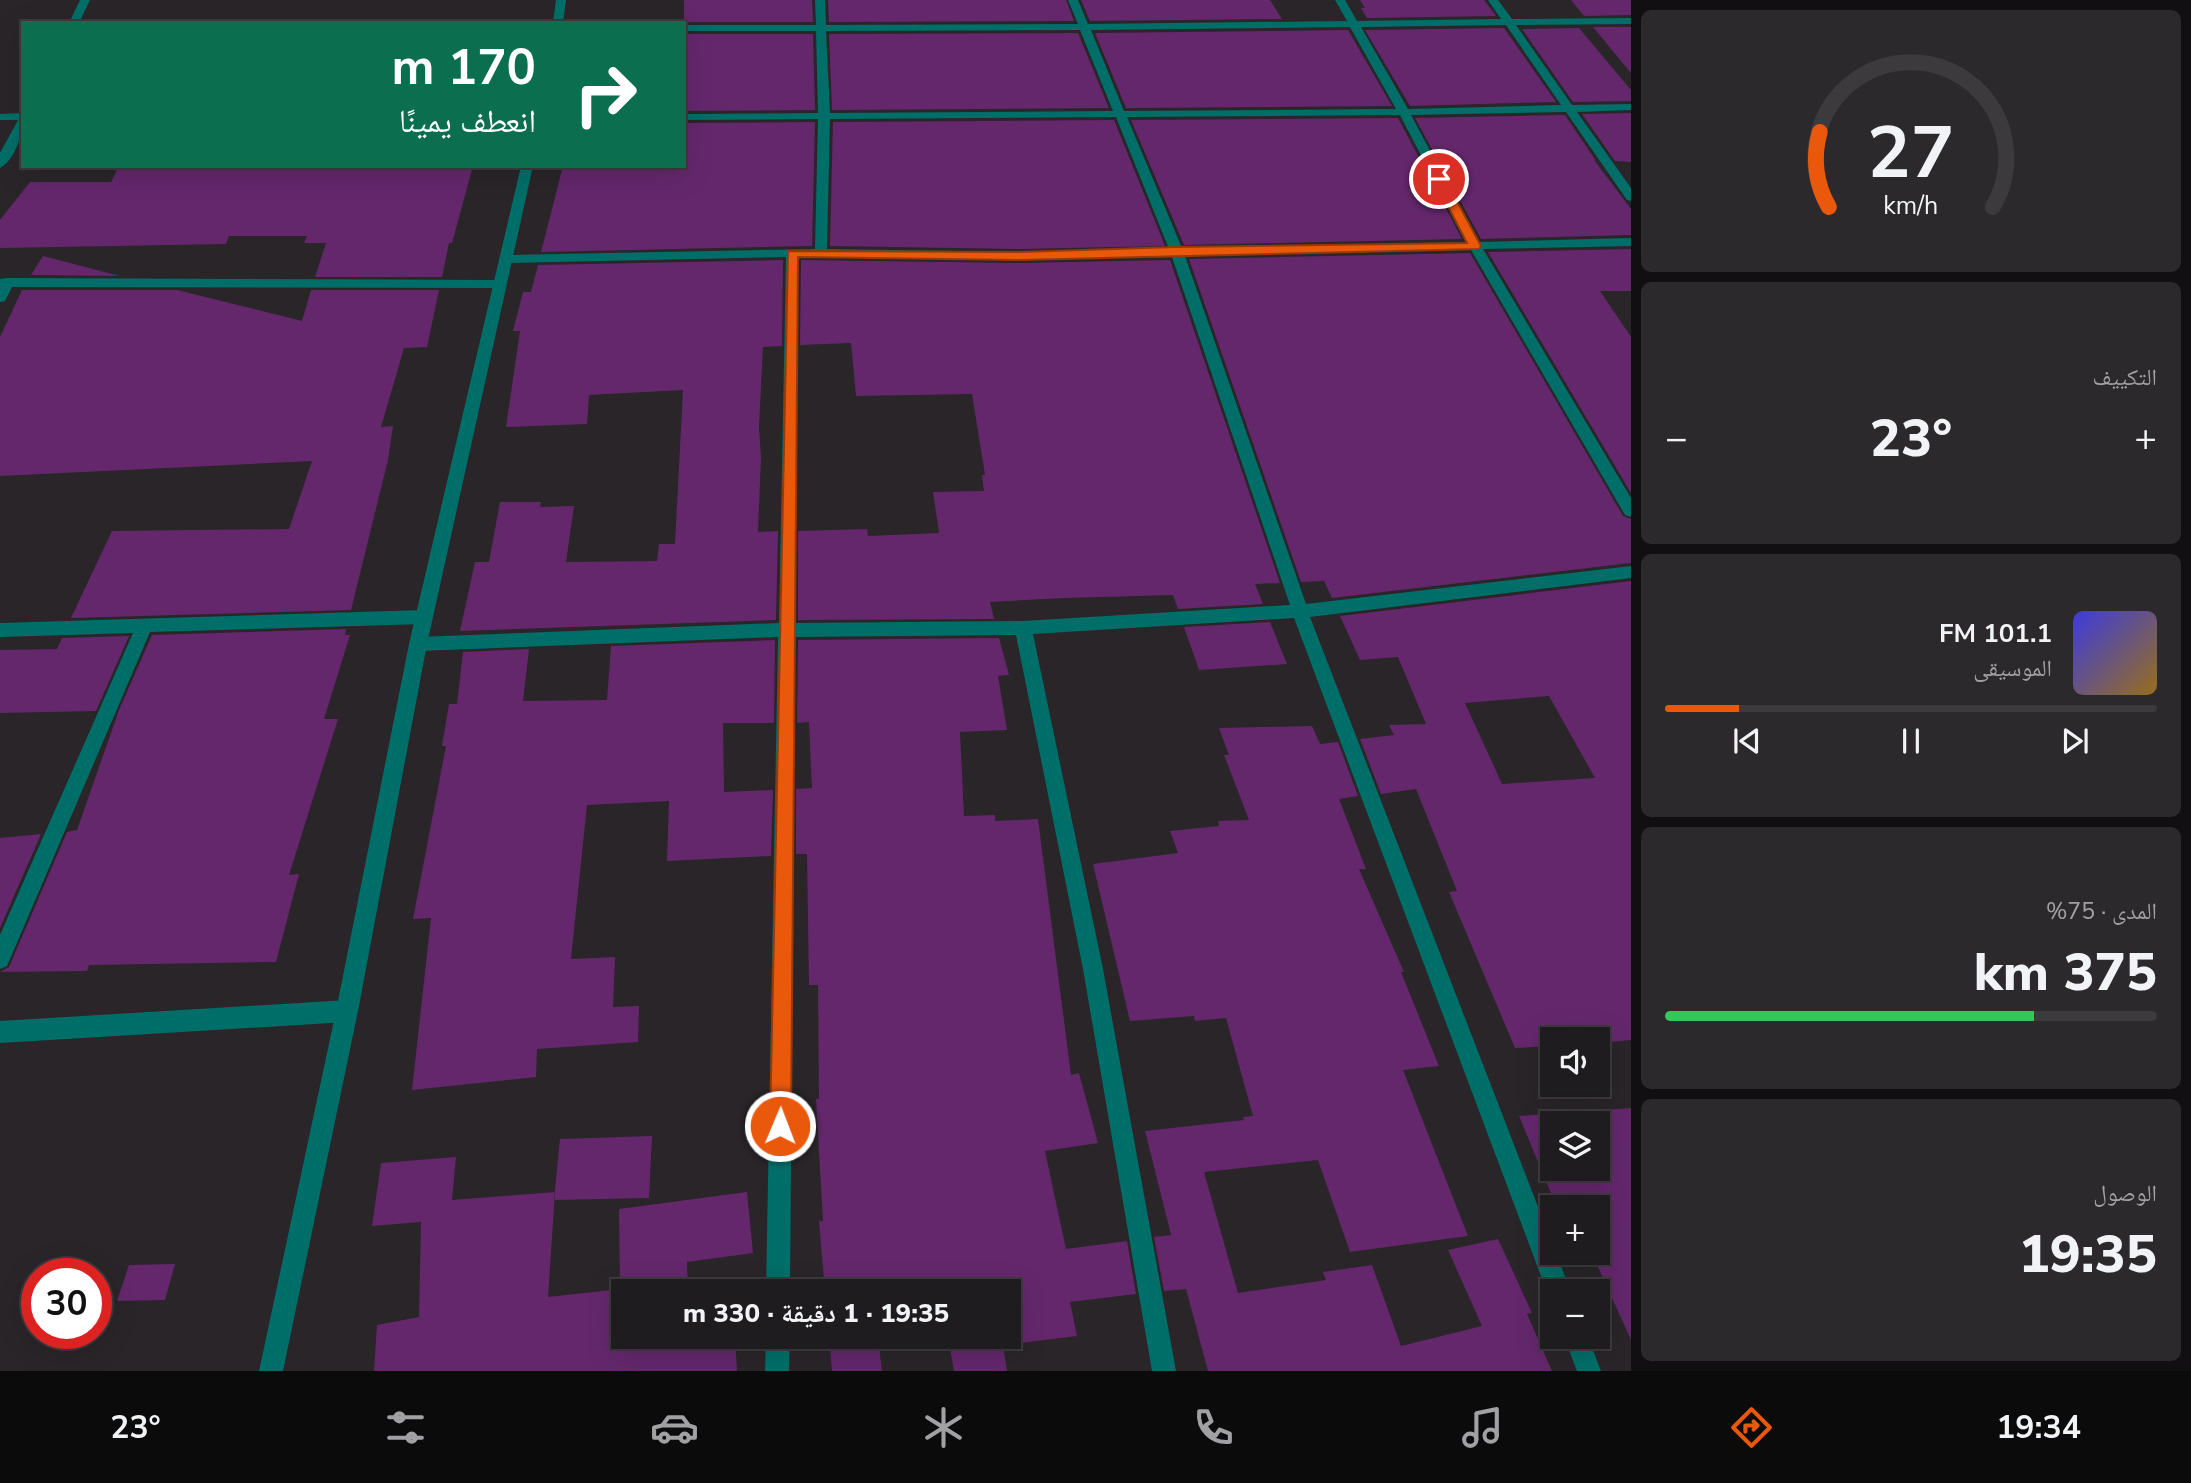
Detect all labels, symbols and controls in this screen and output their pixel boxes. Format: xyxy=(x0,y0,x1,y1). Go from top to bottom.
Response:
text: 170 m xyxy=(392,34,536,101)
icon: right xyxy=(560,49,651,140)
text: انعطف يمينًا xyxy=(399,100,536,143)
text: 27 xyxy=(1867,103,1955,203)
pin xyxy=(1409,149,1469,209)
icon: arrive xyxy=(1420,160,1458,198)
text: km/h xyxy=(1883,189,1939,223)
text: التكييف xyxy=(2092,362,2157,393)
text: 23° xyxy=(1870,403,1952,474)
text: − xyxy=(1665,413,1688,464)
text: + xyxy=(2134,413,2157,464)
text: 101.1 FM xyxy=(1939,616,2052,651)
text: الموسيقى xyxy=(1973,653,2052,684)
icon: previous xyxy=(1728,722,1766,760)
icon: pause xyxy=(1892,722,1930,760)
icon: next xyxy=(2056,722,2094,760)
text: المدى · 75% xyxy=(2046,896,2157,927)
text: 375 km xyxy=(1974,937,2157,1008)
map controls xyxy=(1540,1027,1610,1349)
button: sound xyxy=(1540,1027,1610,1097)
position arrow xyxy=(743,1089,817,1163)
button: layers xyxy=(1540,1111,1610,1181)
text: الوصول xyxy=(2093,1178,2157,1209)
button: + xyxy=(1540,1195,1610,1265)
text: 19:35 xyxy=(2019,1219,2157,1290)
speed limit sign: 30 xyxy=(21,1258,112,1349)
button: − xyxy=(1540,1279,1610,1349)
text: 19:35 · 1 دقيقة · 330 m xyxy=(683,1296,949,1331)
icon: filters xyxy=(381,1403,430,1452)
icon: car xyxy=(650,1403,699,1452)
icon: climate xyxy=(919,1403,968,1452)
icon: phone xyxy=(1189,1403,1238,1452)
icon: music xyxy=(1458,1403,1507,1452)
icon: directions xyxy=(1727,1403,1776,1452)
text: 23° xyxy=(110,1406,161,1449)
text: 19:34 xyxy=(1996,1406,2081,1449)

